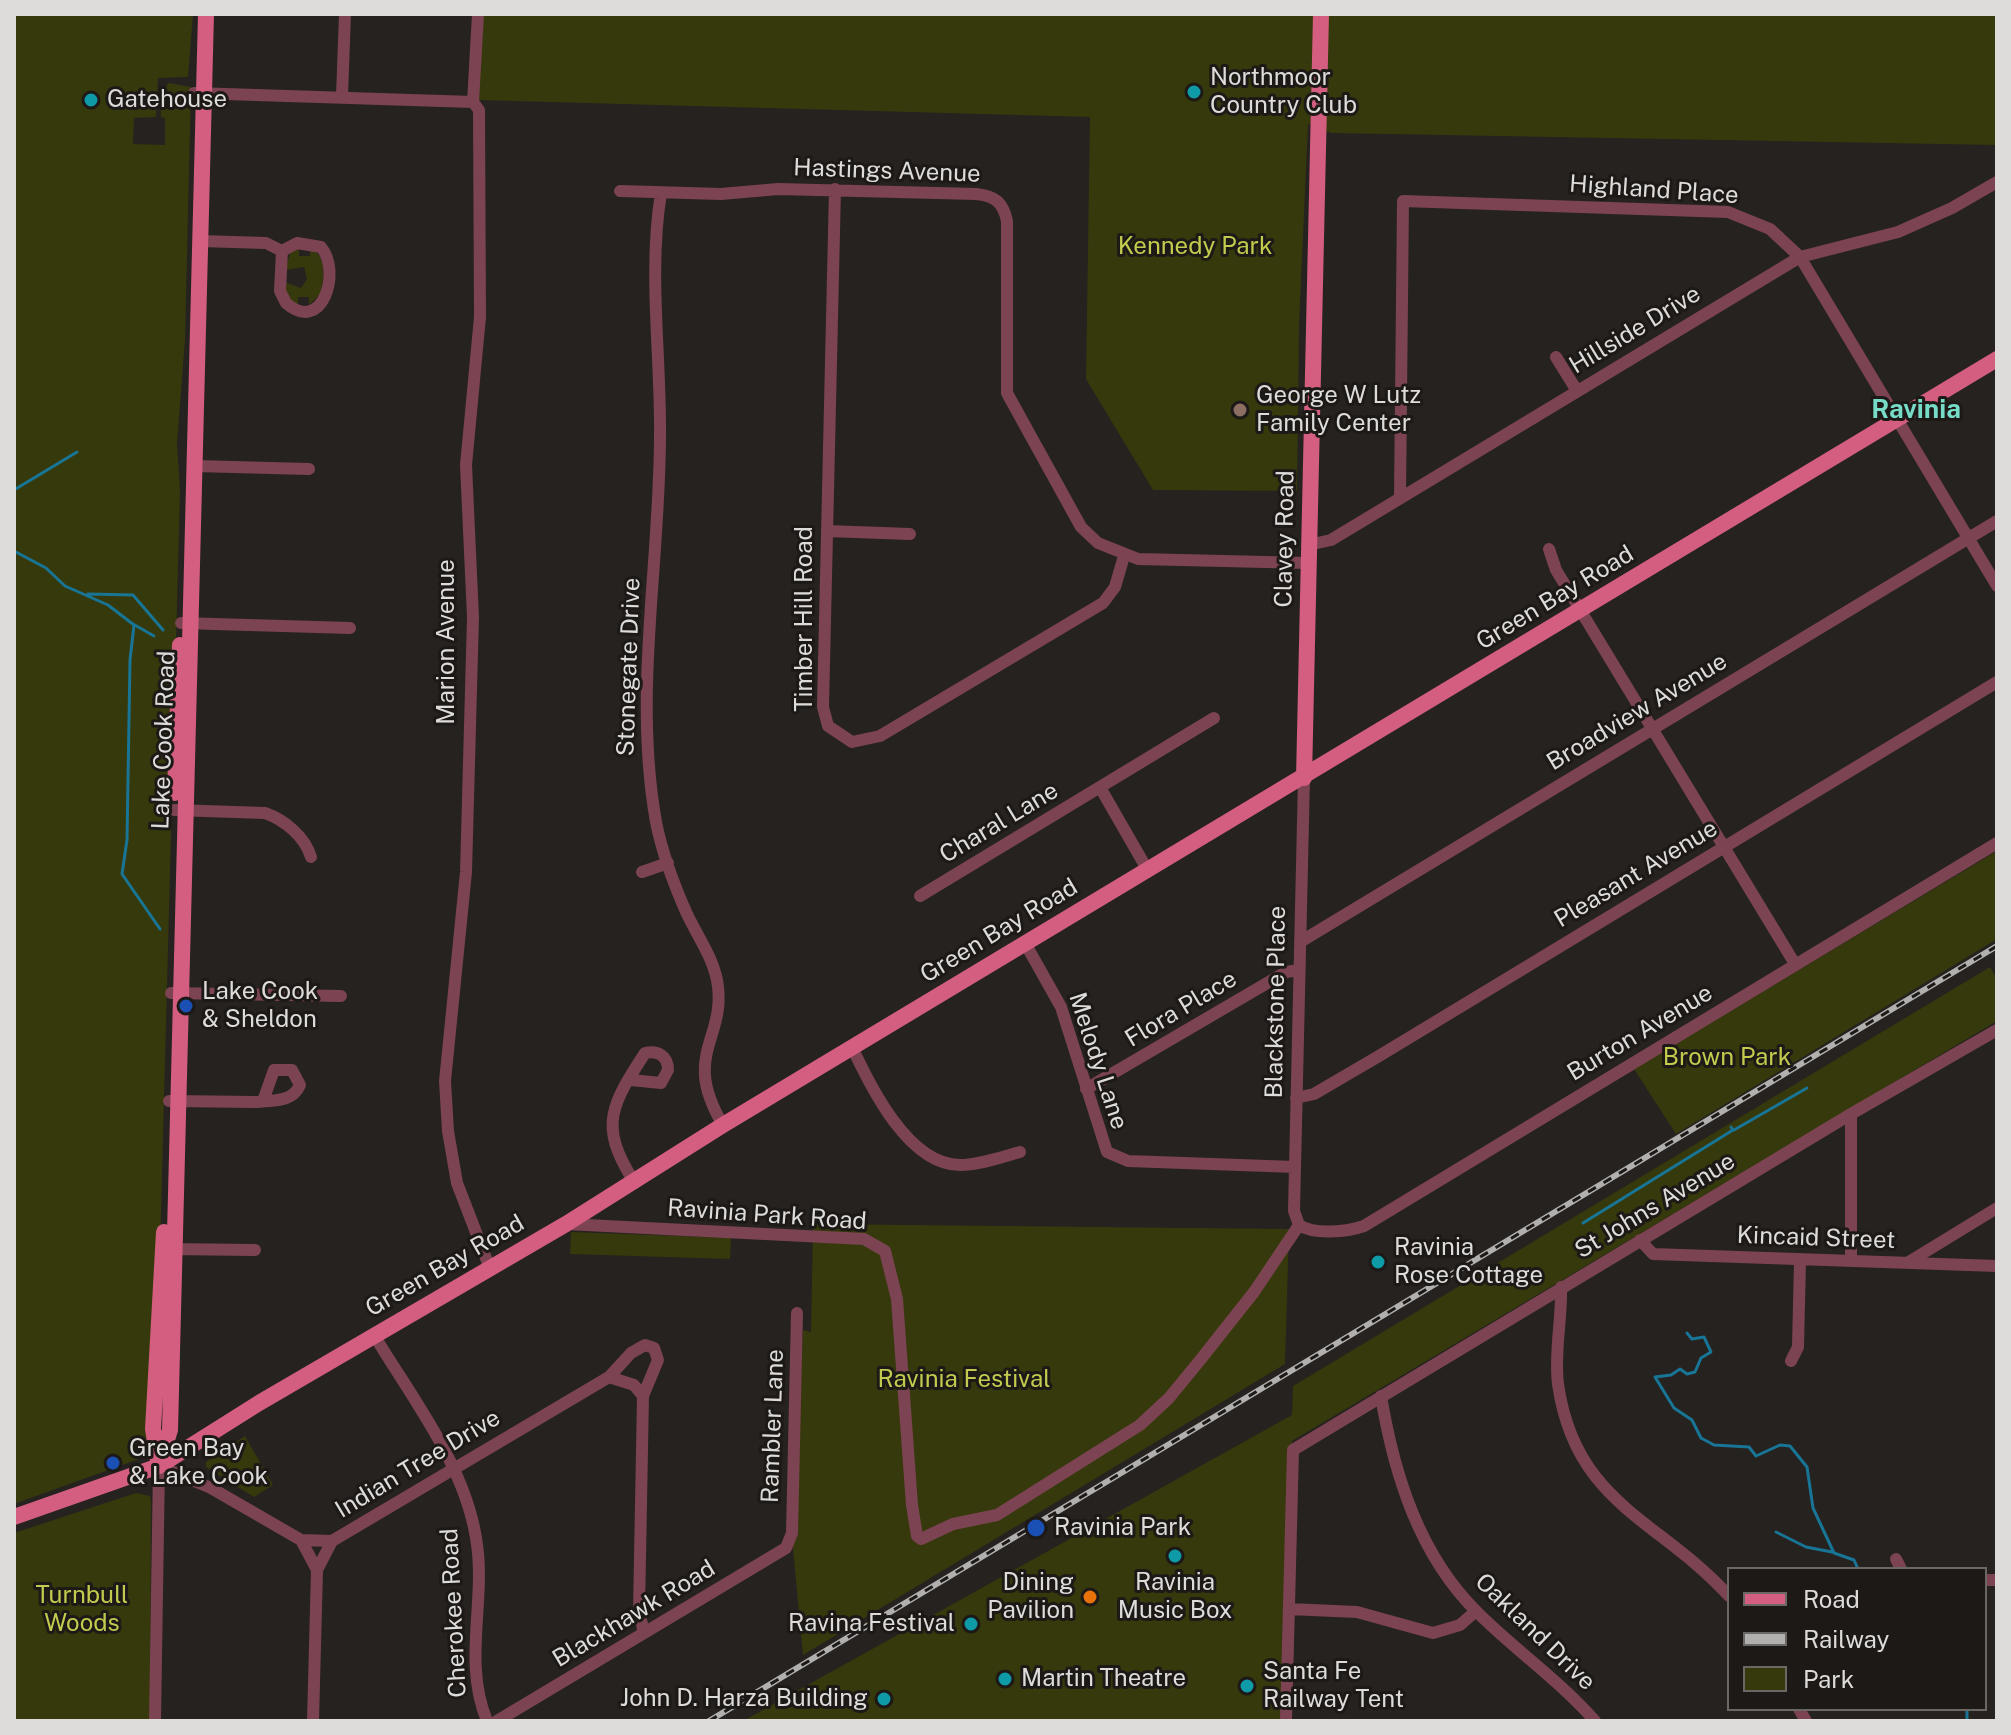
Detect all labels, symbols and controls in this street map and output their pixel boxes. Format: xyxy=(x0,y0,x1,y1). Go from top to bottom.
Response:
place label: Northmoor Country Club xyxy=(1210,64,1357,120)
marker: Northmoor Country Club xyxy=(1185,83,1203,101)
place label: Gatehouse xyxy=(107,86,227,114)
marker: Gatehouse xyxy=(82,91,100,109)
street label: Hastings Avenue xyxy=(793,153,981,189)
street label: Highland Place xyxy=(1568,170,1740,210)
park label: Kennedy Park xyxy=(1118,233,1272,261)
street label: Hillside Drive xyxy=(1564,280,1706,380)
place label: George W Lutz Family Center xyxy=(1256,382,1421,438)
district label: Ravinia xyxy=(1871,394,1961,426)
marker: George W Lutz Family Center xyxy=(1231,401,1249,419)
street label: Clavey Road xyxy=(1269,470,1301,608)
street label: Timber Hill Road xyxy=(791,526,819,712)
street label: Green Bay Road xyxy=(1471,540,1639,656)
street label: Marion Avenue xyxy=(433,559,461,725)
street label: Stonegate Drive xyxy=(611,577,647,757)
street label: Broadview Avenue xyxy=(1542,647,1732,777)
street label: Lake Cook Road xyxy=(146,650,182,830)
street label: Charal Lane xyxy=(935,776,1063,870)
street label: Pleasant Avenue xyxy=(1549,814,1723,934)
street label: Green Bay Road xyxy=(915,873,1083,989)
street label: Blackstone Place xyxy=(1260,905,1292,1099)
street label: Flora Place xyxy=(1120,965,1242,1053)
place label: Lake Cook & Sheldon xyxy=(202,978,318,1034)
street label: Burton Avenue xyxy=(1562,978,1718,1088)
street label: Melody Lane xyxy=(1062,989,1134,1133)
marker: Lake Cook & Sheldon xyxy=(177,997,195,1015)
park label: Brown Park xyxy=(1663,1044,1791,1072)
street label: St Johns Avenue xyxy=(1570,1147,1740,1265)
street label: Ravinia Park Road xyxy=(666,1194,868,1236)
street label: Green Bay Road xyxy=(361,1209,529,1323)
street label: Kincaid Street xyxy=(1736,1221,1896,1255)
place label: Ravinia Rose Cottage xyxy=(1394,1234,1543,1290)
marker: Ravinia Rose Cottage xyxy=(1369,1253,1387,1271)
street label: Rambler Lane xyxy=(756,1349,790,1503)
park label: Ravinia Festival xyxy=(878,1366,1050,1394)
street label: Indian Tree Drive xyxy=(330,1403,506,1525)
place label: Green Bay & Lake Cook xyxy=(129,1435,268,1491)
marker: Green Bay & Lake Cook xyxy=(104,1454,122,1472)
place label: Ravinia Park xyxy=(1054,1514,1191,1542)
marker: Ravinia Park xyxy=(1025,1517,1047,1539)
street label: Cherokee Road xyxy=(435,1528,473,1698)
marker: Ravinia Music Box xyxy=(1166,1547,1184,1565)
street label: Blackhawk Road xyxy=(548,1554,720,1674)
street label: Oakland Drive xyxy=(1469,1567,1601,1697)
legend xyxy=(1727,1567,1987,1711)
place label: Dining Pavilion xyxy=(987,1569,1074,1625)
place label: Ravinia Music Box xyxy=(1118,1569,1232,1625)
park label: Turnbull Woods xyxy=(36,1582,128,1638)
text: Road xyxy=(1803,1585,1860,1613)
marker: Dining Pavilion xyxy=(1081,1588,1099,1606)
place label: Ravina Festival xyxy=(788,1610,955,1638)
marker: Ravina Festival xyxy=(962,1615,980,1633)
text: Railway xyxy=(1803,1625,1889,1653)
place label: Santa Fe Railway Tent xyxy=(1263,1658,1404,1714)
place label: Martin Theatre xyxy=(1021,1665,1186,1693)
text: Park xyxy=(1803,1665,1854,1693)
marker: Martin Theatre xyxy=(996,1670,1014,1688)
marker: Santa Fe Railway Tent xyxy=(1238,1677,1256,1695)
place label: John D. Harza Building xyxy=(620,1685,868,1713)
marker: John D. Harza Building xyxy=(875,1690,893,1708)

